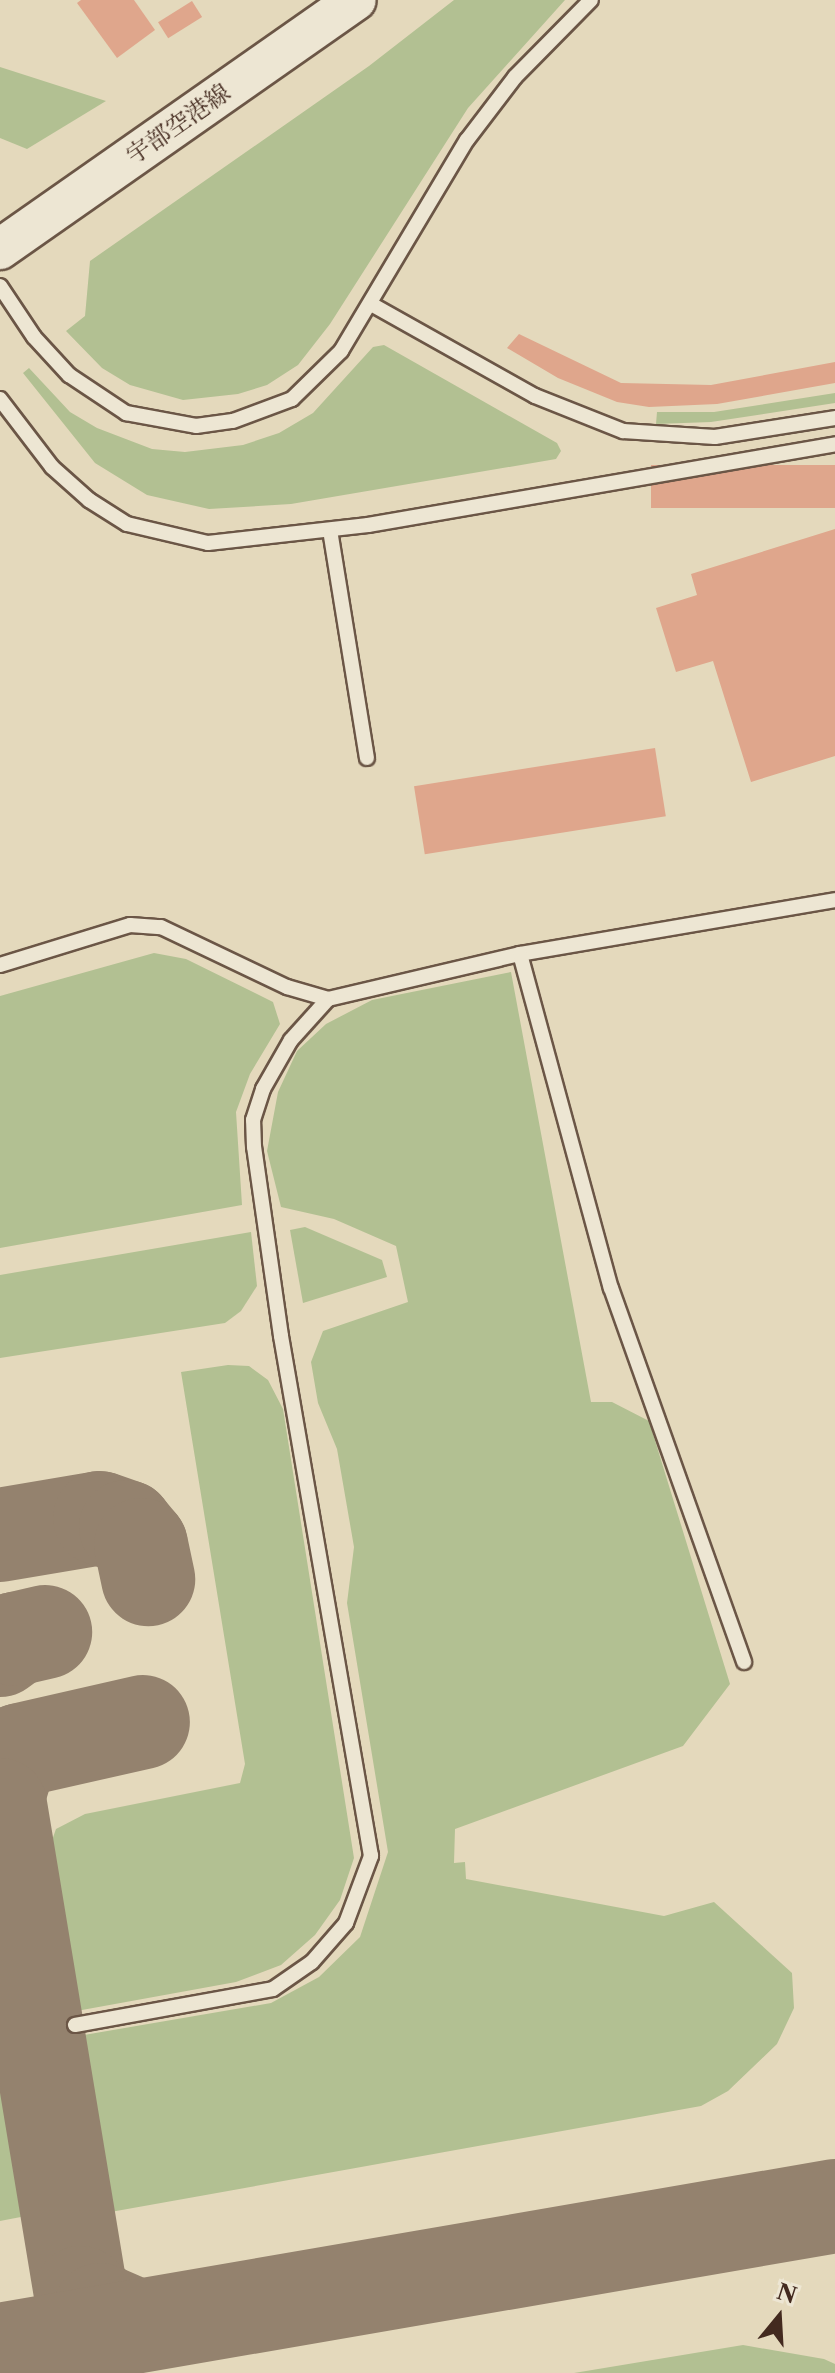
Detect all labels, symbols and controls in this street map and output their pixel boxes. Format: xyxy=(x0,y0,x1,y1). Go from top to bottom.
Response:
street label: 宇部空港線 xyxy=(121,78,235,170)
north arrow xyxy=(739,2277,819,2357)
text: N xyxy=(773,2278,800,2309)

